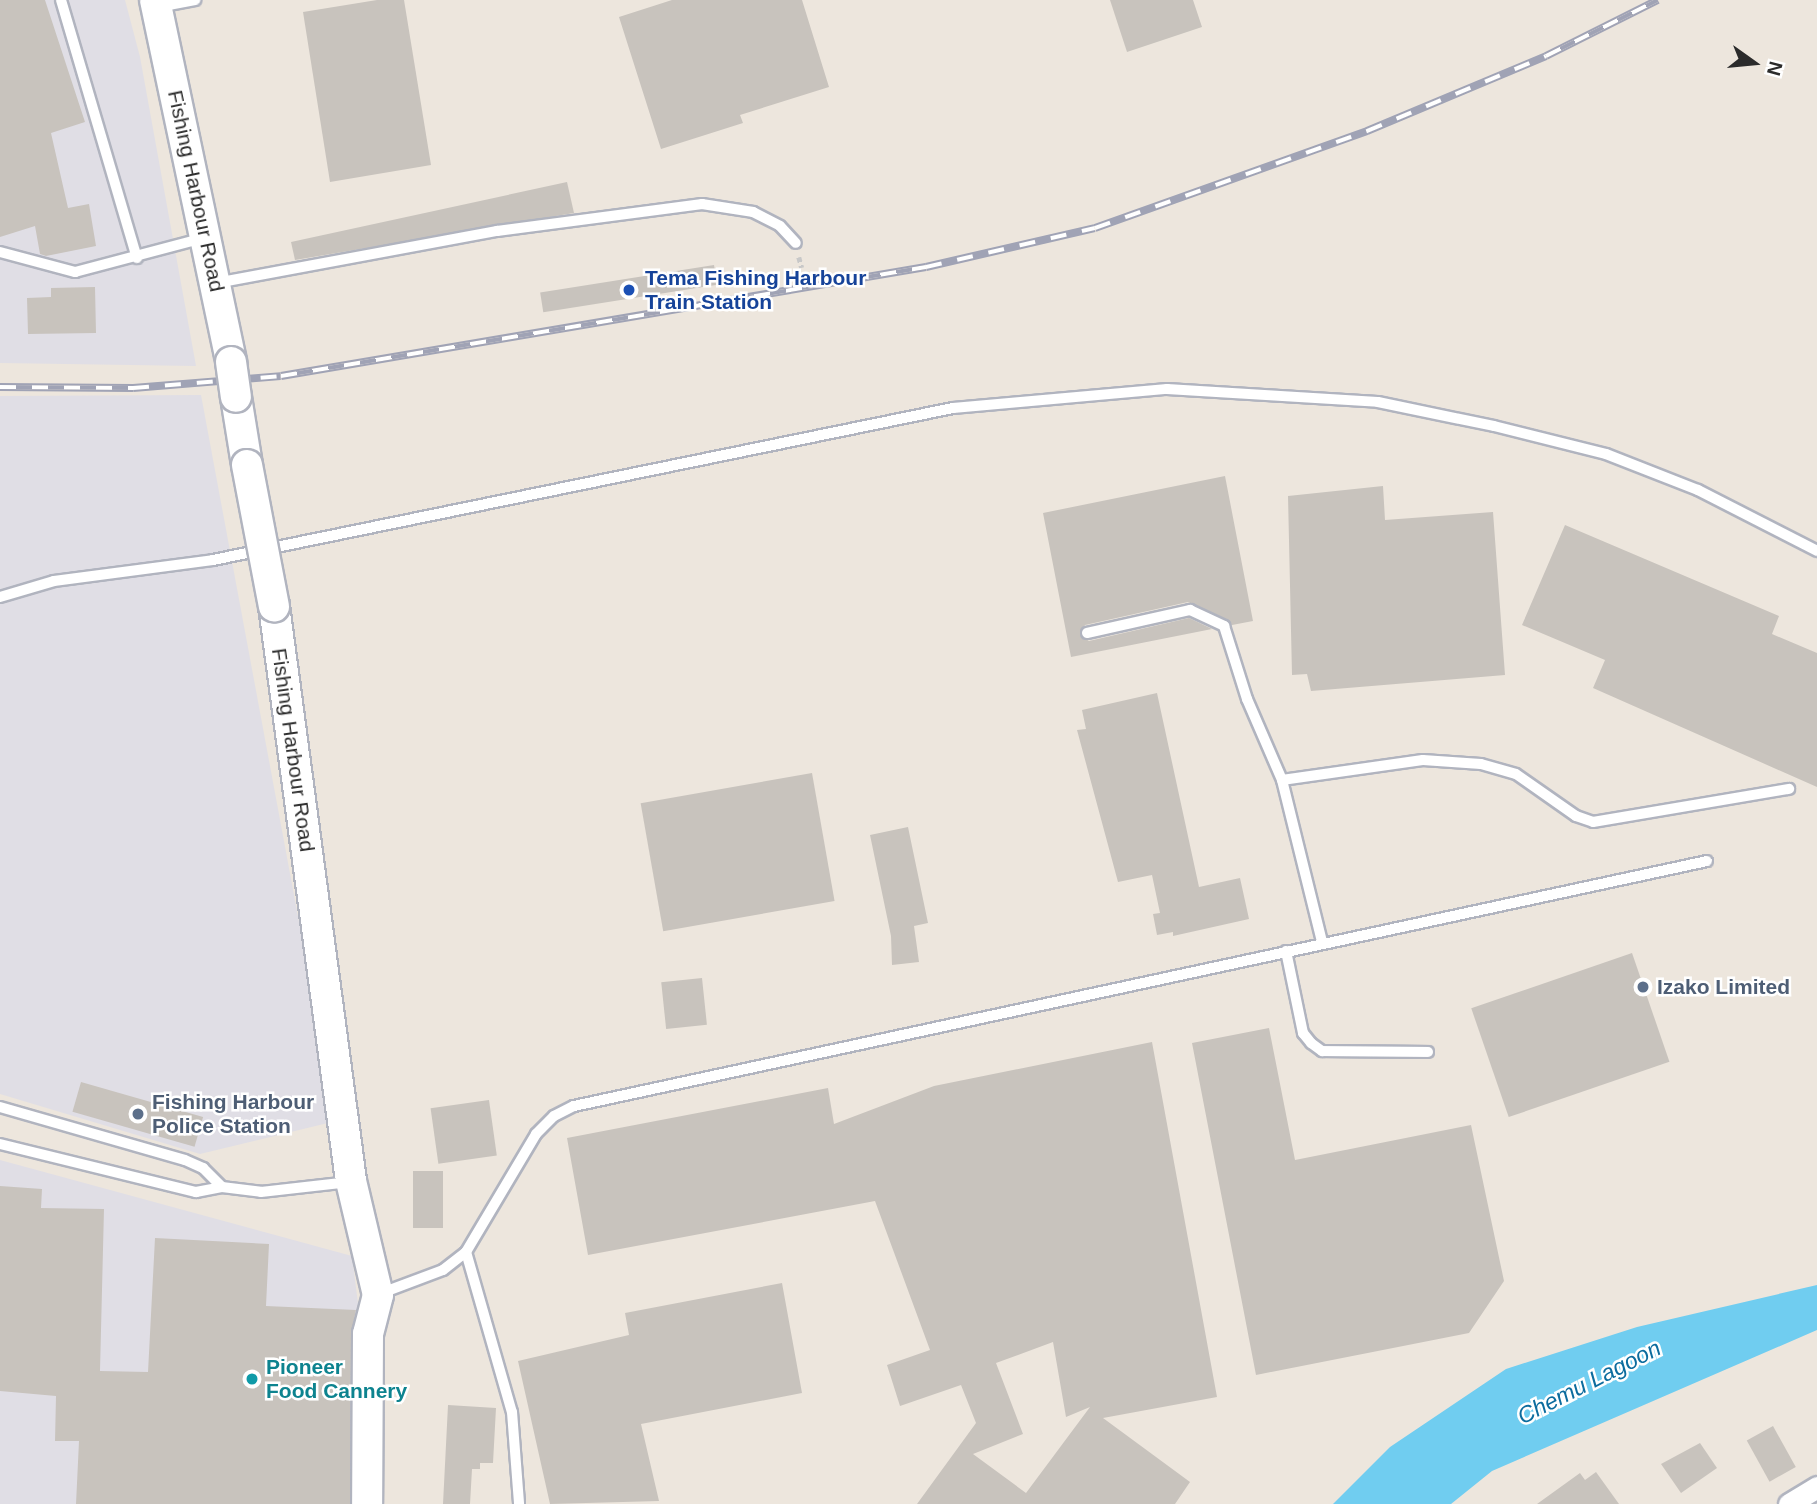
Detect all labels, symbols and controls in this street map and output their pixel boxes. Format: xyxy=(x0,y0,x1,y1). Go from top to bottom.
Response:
north arrow xyxy=(1719,28,1789,98)
text: N xyxy=(1763,59,1787,78)
street label: Fishing Harbour Road xyxy=(162,88,230,294)
place label: Tema Fishing Harbour Train Station xyxy=(645,265,866,315)
marker: Tema Fishing Harbour Train Station xyxy=(619,280,639,300)
street label: Fishing Harbour Road xyxy=(266,647,320,853)
place label: Izako Limited xyxy=(1657,974,1790,1000)
marker: Izako Limited xyxy=(1635,979,1651,995)
place label: Fishing Harbour Police Station xyxy=(152,1089,314,1139)
marker: Fishing Harbour Police Station xyxy=(130,1106,146,1122)
water label: Chemu Lagoon xyxy=(1513,1334,1665,1430)
place label: Pioneer Food Cannery xyxy=(266,1354,407,1404)
marker: Pioneer Food Cannery xyxy=(244,1371,260,1387)

